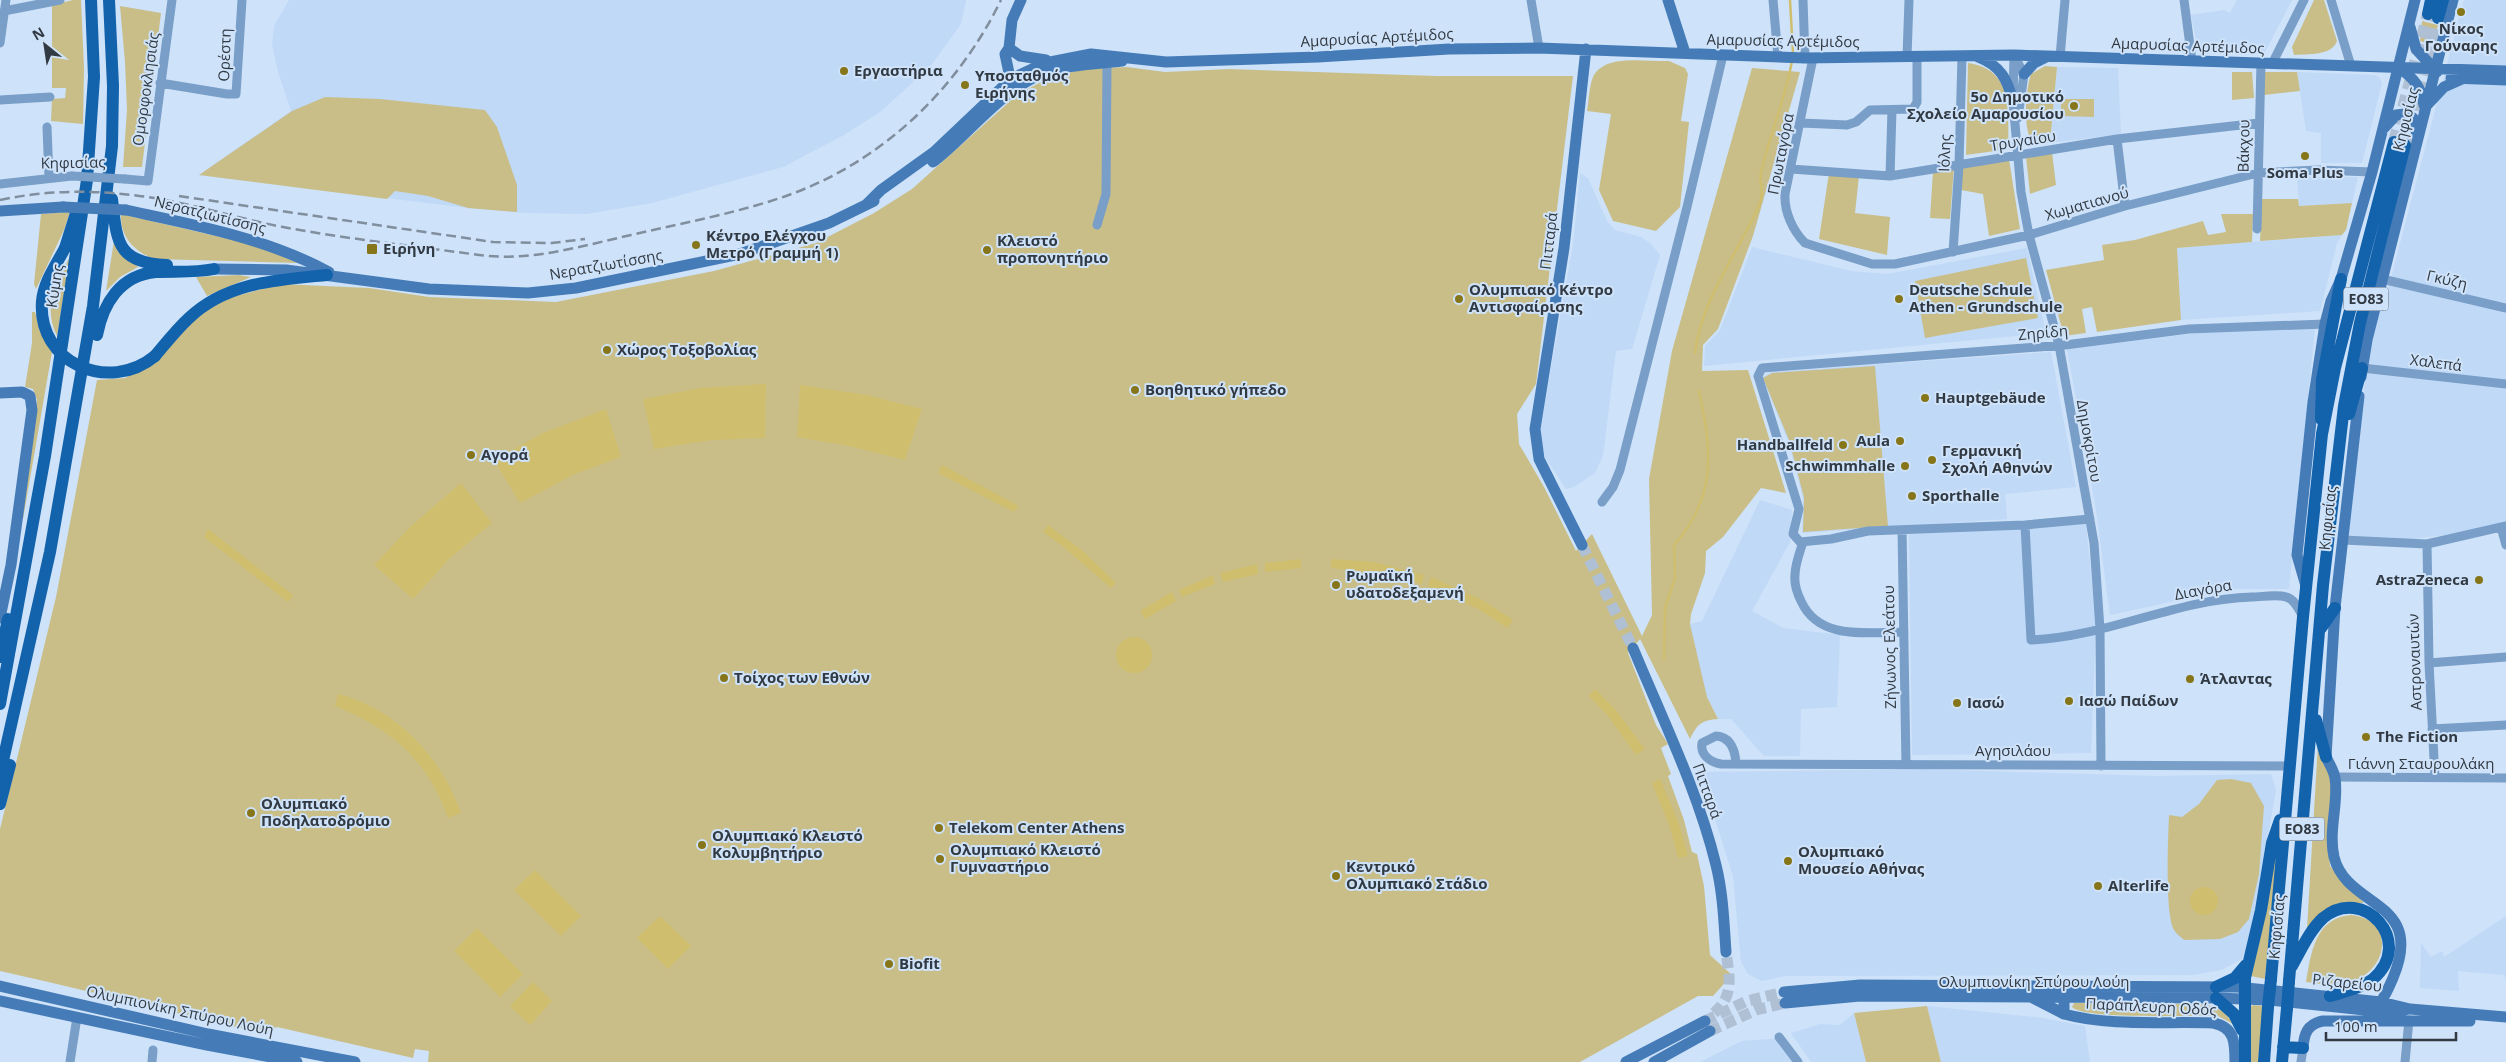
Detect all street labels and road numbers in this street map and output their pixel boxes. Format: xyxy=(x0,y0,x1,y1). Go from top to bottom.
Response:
street label: Αμαρυσίας Αρτέμιδος xyxy=(1300,23,1454,51)
street label: Ορέστη xyxy=(213,28,235,82)
street label: Αμαρυσίας Αρτέμιδος xyxy=(1706,29,1860,51)
street label: Ομορφοκλησιάς xyxy=(127,31,163,147)
street label: Αμαρυσίας Αρτέμιδος xyxy=(2111,32,2265,58)
street label: Κηφισίας xyxy=(2387,85,2423,153)
street label: Πρωταγόρα xyxy=(1762,111,1798,196)
street label: Βάκχου xyxy=(2233,119,2253,173)
street label: Τρυγαίου xyxy=(1988,125,2057,155)
street label: Ιόλης xyxy=(1933,134,1955,172)
street label: Κηφισίας xyxy=(40,151,106,173)
street label: Χωματιανού xyxy=(2042,182,2131,225)
street label: Νερατζιωτίσσης xyxy=(152,190,268,238)
street label: Πιτταρά xyxy=(1535,211,1561,271)
street label: Νερατζιωτίσσης xyxy=(548,244,664,284)
street label: Κύμης xyxy=(41,263,67,309)
street label: Γκύζη xyxy=(2425,265,2470,293)
road number: ΕΟ83 xyxy=(2344,288,2388,310)
street label: Ζηρίδη xyxy=(2017,320,2069,344)
street label: Χαλεπά xyxy=(2409,349,2463,375)
street label: Δημοκρίτου xyxy=(2073,398,2107,484)
street label: Κηφισίας xyxy=(2314,485,2340,551)
street label: Διαγόρα xyxy=(2173,574,2233,604)
street label: Ζήνωνος Ελεάτου xyxy=(1878,585,1900,709)
street label: Αστροναυτών xyxy=(2402,613,2426,711)
street label: Αγησιλάου xyxy=(1975,740,2051,760)
street label: Γιάννη Σταυρουλάκη xyxy=(2348,753,2494,773)
street label: Πιτταρά xyxy=(1689,760,1727,821)
road number: ΕΟ83 xyxy=(2280,818,2324,841)
street label: Κηφισίας xyxy=(2263,894,2289,960)
street label: Ριζαρείου xyxy=(2311,968,2383,996)
street label: Ολυμπιονίκη Σπύρου Λούη xyxy=(1938,971,2130,991)
street label: Ολυμπιονίκη Σπύρου Λούη xyxy=(85,980,276,1040)
street label: Παράπλευρη Οδός xyxy=(2085,993,2217,1019)

